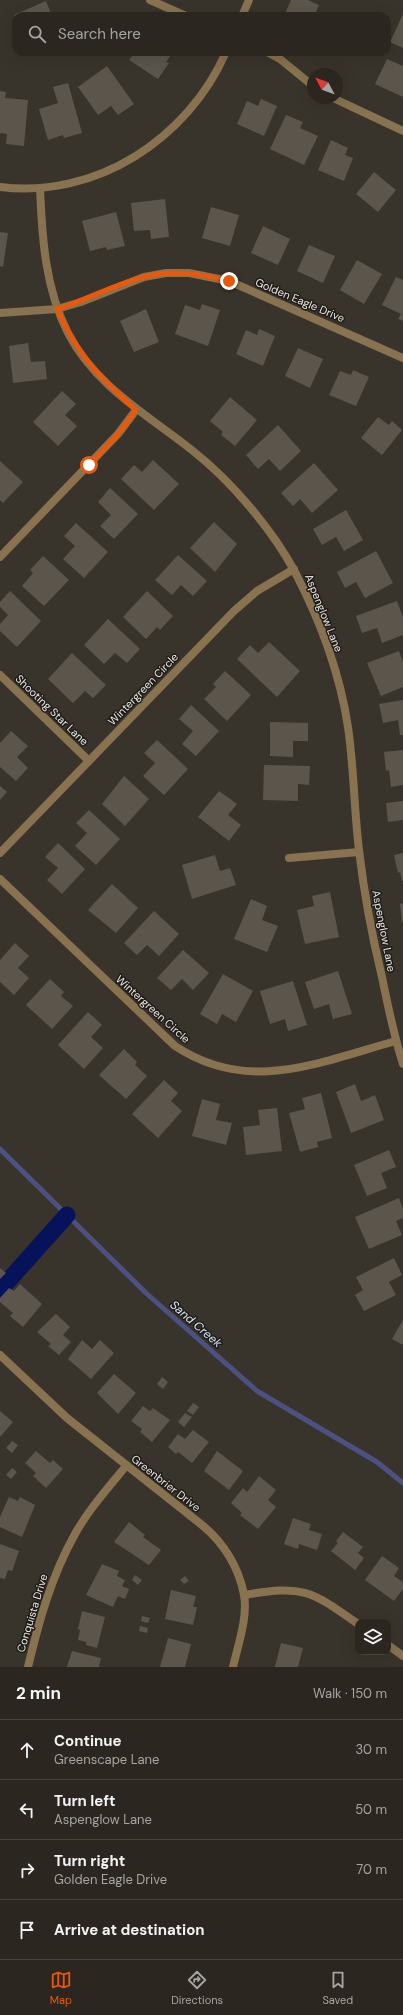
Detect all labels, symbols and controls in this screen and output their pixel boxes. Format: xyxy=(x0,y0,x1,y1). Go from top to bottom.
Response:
search box xyxy=(12,12,391,56)
icon: search xyxy=(26,23,48,45)
text: Search here xyxy=(58,24,141,44)
north arrow xyxy=(307,68,343,104)
route end xyxy=(220,272,238,290)
street label: Golden Eagle Drive xyxy=(253,275,347,325)
route start xyxy=(80,456,98,474)
street label: Aspenglow Lane xyxy=(302,572,346,654)
street label: Wintergreen Circle xyxy=(105,650,181,728)
street label: Shooting Star Lane xyxy=(13,672,91,748)
street label: Aspenglow Lane xyxy=(369,889,399,973)
street label: Wintergreen Circle xyxy=(113,972,193,1046)
water label: Sand Creek xyxy=(167,1297,226,1352)
street label: Greenbrier Drive xyxy=(129,1452,203,1514)
street label: Conquista Drive xyxy=(13,1572,51,1654)
map controls xyxy=(355,1619,391,1655)
button: layers xyxy=(355,1619,391,1655)
text: 2 min xyxy=(16,1682,61,1704)
text: Walk · 150 m xyxy=(313,1685,387,1702)
text: Continue xyxy=(54,1731,122,1751)
icon: ahead xyxy=(16,1739,38,1761)
text: 30 m xyxy=(355,1741,387,1758)
text: Greenscape Lane xyxy=(54,1751,159,1768)
text: Turn left xyxy=(54,1791,115,1811)
icon: left xyxy=(16,1799,38,1821)
text: 50 m xyxy=(355,1801,387,1818)
text: Aspenglow Lane xyxy=(54,1811,152,1828)
text: Turn right xyxy=(54,1851,125,1871)
icon: right xyxy=(16,1859,38,1881)
text: 70 m xyxy=(356,1861,387,1878)
text: Golden Eagle Drive xyxy=(54,1871,167,1888)
icon: arrive xyxy=(16,1919,38,1941)
text: Arrive at destination xyxy=(54,1920,205,1940)
tab: Map xyxy=(50,1969,72,2007)
tab: Directions xyxy=(171,1969,223,2007)
tab: Saved xyxy=(322,1969,353,2007)

